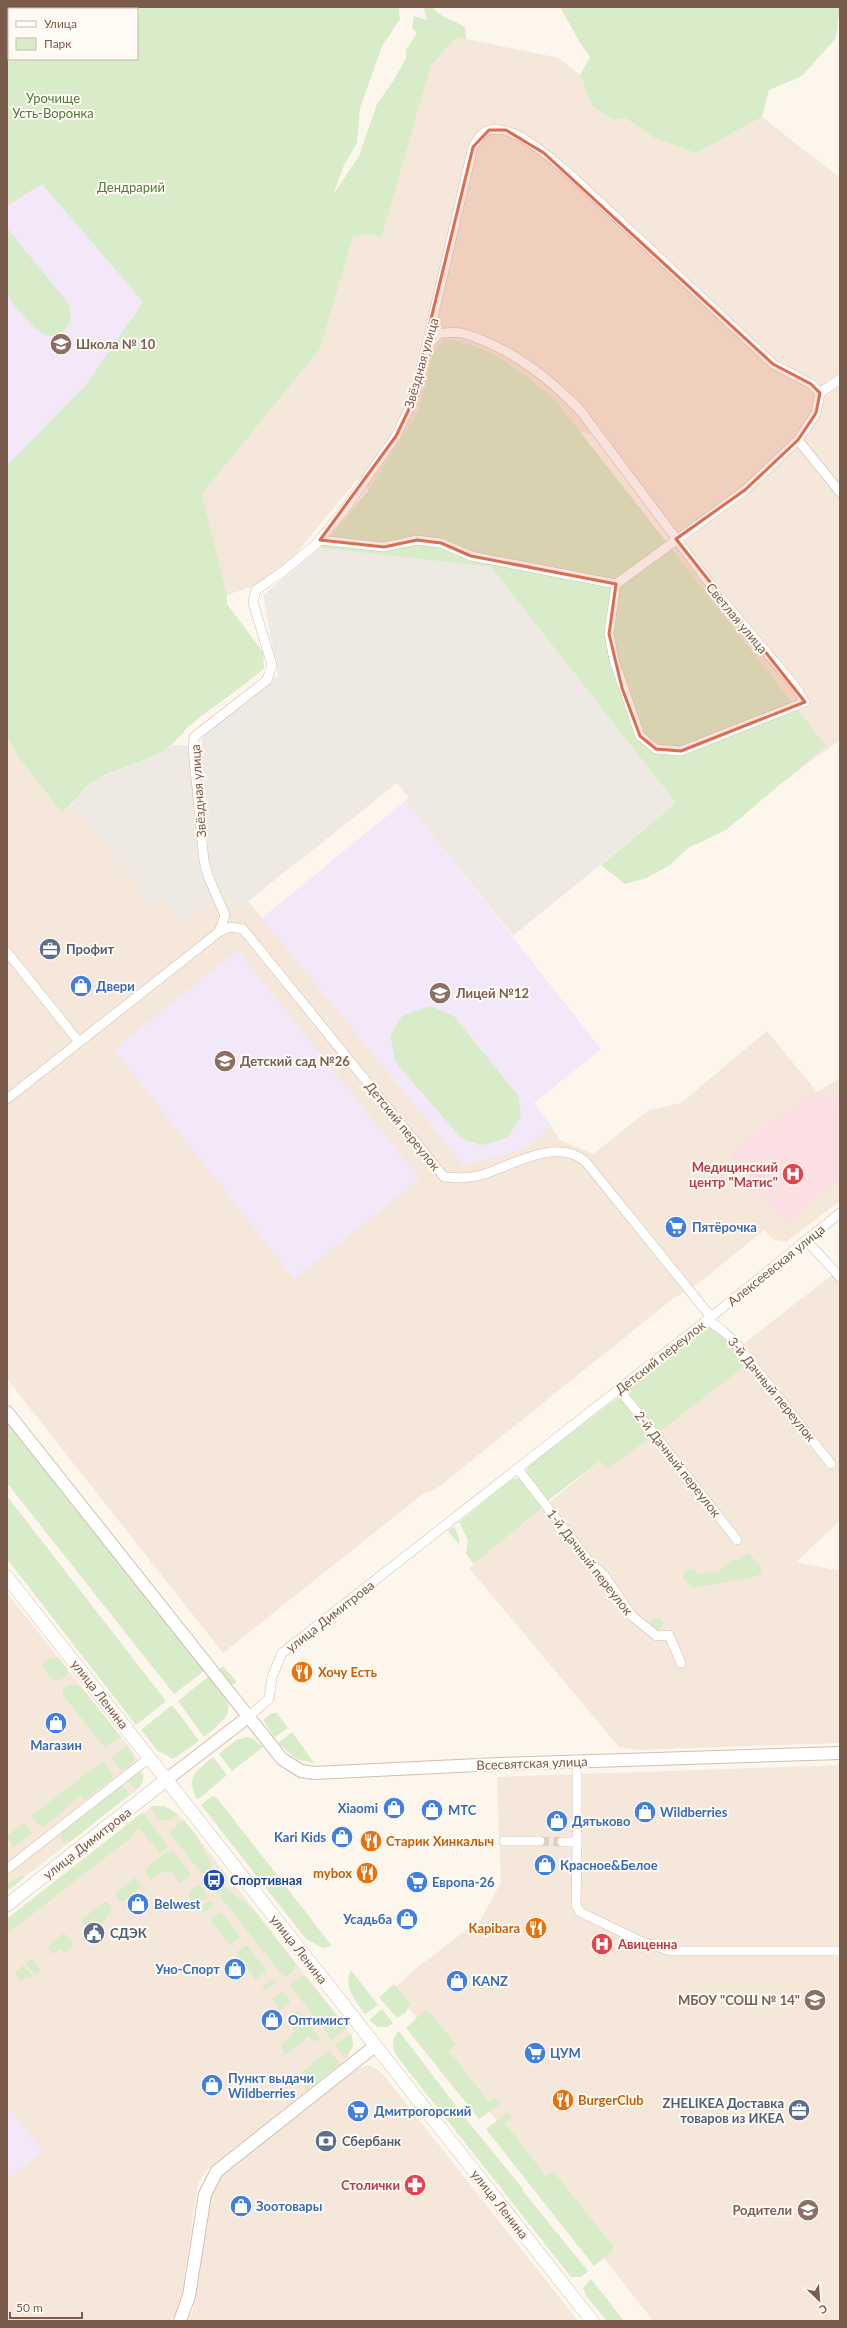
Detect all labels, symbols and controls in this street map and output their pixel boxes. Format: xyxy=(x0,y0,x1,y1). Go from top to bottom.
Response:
legend xyxy=(8,8,138,60)
text: Улица xyxy=(44,16,77,31)
text: Парк xyxy=(44,36,72,51)
park label: Урочище Усть-Воронка xyxy=(12,90,94,121)
park label: Дендрарий xyxy=(97,179,165,195)
street label: Звёздная улица xyxy=(400,316,442,410)
school or university icon: Школа № 10 xyxy=(48,331,74,357)
place label: Школа № 10 xyxy=(76,336,156,352)
street label: Светлая улица xyxy=(703,579,771,657)
street label: Звёздная улица xyxy=(187,744,209,838)
office icon: Профит xyxy=(37,936,63,962)
place label: Профит xyxy=(66,941,115,957)
shop icon: Двери xyxy=(68,973,94,999)
place label: Двери xyxy=(96,978,135,994)
school or university icon: Лицей №12 xyxy=(427,980,453,1006)
place label: Лицей №12 xyxy=(455,985,529,1001)
school or university icon: Детский сад №26 xyxy=(212,1048,238,1074)
place label: Детский сад №26 xyxy=(240,1053,350,1069)
street label: Детский переулок xyxy=(362,1078,444,1174)
place label: Медицинский центр "Матис" xyxy=(689,1159,778,1190)
hospital icon: Медицинский центр "Матис" xyxy=(780,1161,806,1187)
supermarket icon: Пятёрочка xyxy=(663,1214,689,1240)
place label: Пятёрочка xyxy=(692,1219,757,1235)
street label: Алексеевская улица xyxy=(724,1221,828,1309)
street label: Детский переулок xyxy=(612,1317,709,1397)
street label: 3-й Дачный переулок xyxy=(725,1333,819,1445)
street label: 2-й Дачный переулок xyxy=(632,1408,724,1520)
street label: 1-й Дачный переулок xyxy=(544,1506,636,1618)
street label: улица Димитрова xyxy=(283,1577,377,1655)
street label: улица Ленина xyxy=(68,1656,132,1732)
restaurant icon: Хочу Есть xyxy=(289,1659,315,1685)
place label: Хочу Есть xyxy=(318,1664,378,1680)
shop icon: Магазин xyxy=(43,1710,69,1736)
place label: Магазин xyxy=(30,1737,82,1753)
street label: Всесвятская улица xyxy=(476,1753,588,1773)
shop icon: Xiaomi xyxy=(381,1795,407,1821)
shop icon: МТС xyxy=(419,1797,445,1823)
shop icon: Wildberries xyxy=(632,1799,658,1825)
place label: Xiaomi xyxy=(338,1800,378,1816)
place label: МТС xyxy=(448,1802,477,1818)
street label: улица Димитрова xyxy=(40,1804,134,1882)
place label: Wildberries xyxy=(660,1804,728,1820)
shop icon: Дятьково xyxy=(544,1808,570,1834)
place label: Дятьково xyxy=(572,1813,631,1829)
shop icon: Kari Kids xyxy=(329,1824,355,1850)
restaurant icon: Старик Хинкалыч xyxy=(358,1828,384,1854)
place label: Kari Kids xyxy=(274,1829,326,1845)
place label: Старик Хинкалыч xyxy=(386,1833,494,1849)
shop icon: Красное&Белое xyxy=(532,1852,558,1878)
place label: Красное&Белое xyxy=(560,1857,658,1873)
restaurant icon: mybox xyxy=(354,1860,380,1886)
place label: mybox xyxy=(313,1865,352,1881)
bus stop icon: Спортивная xyxy=(201,1867,227,1893)
supermarket icon: Европа-26 xyxy=(404,1869,430,1895)
place label: Спортивная xyxy=(230,1872,302,1888)
place label: Европа-26 xyxy=(432,1874,495,1890)
shop icon: Belwest xyxy=(125,1891,151,1917)
place label: Belwest xyxy=(154,1896,201,1912)
shop icon: Усадьба xyxy=(394,1906,420,1932)
street label: улица Ленина xyxy=(267,1911,331,1987)
place label: Усадьба xyxy=(342,1911,392,1927)
restaurant icon: Kapibara xyxy=(523,1915,549,1941)
public building icon: СДЭК xyxy=(81,1920,107,1946)
place label: Kapibara xyxy=(468,1920,520,1936)
place label: СДЭК xyxy=(110,1925,148,1941)
hospital icon: Авиценна xyxy=(589,1931,615,1957)
place label: Авиценна xyxy=(617,1936,677,1952)
shop icon: Уно-Спорт xyxy=(222,1956,248,1982)
place label: Уно-Спорт xyxy=(154,1961,220,1977)
shop icon: KANZ xyxy=(444,1968,470,1994)
place label: KANZ xyxy=(472,1973,508,1989)
school or university icon: МБОУ "СОШ № 14" xyxy=(802,1987,828,2013)
place label: МБОУ "СОШ № 14" xyxy=(678,1992,800,2008)
shop icon: Оптимист xyxy=(259,2007,285,2033)
place label: Оптимист xyxy=(288,2012,350,2028)
supermarket icon: ЦУМ xyxy=(522,2040,548,2066)
place label: ЦУМ xyxy=(550,2045,581,2061)
place label: Пункт выдачи Wildberries xyxy=(228,2070,314,2101)
shop icon: Пункт выдачи Wildberries xyxy=(199,2072,225,2098)
restaurant icon: BurgerClub xyxy=(550,2087,576,2113)
place label: BurgerClub xyxy=(578,2092,644,2108)
place label: ZHELIKEA Доставка товаров из ИКЕА xyxy=(663,2095,785,2126)
office icon: ZHELIKEA Доставка товаров из ИКЕА xyxy=(786,2097,812,2123)
supermarket icon: Дмитрогорский xyxy=(345,2098,371,2124)
place label: Дмитрогорский xyxy=(374,2103,471,2119)
bank icon: Сбербанк xyxy=(313,2128,339,2154)
place label: Сбербанк xyxy=(342,2133,401,2149)
street label: улица Ленина xyxy=(468,2166,532,2242)
pharmacy icon: Столички xyxy=(402,2172,428,2198)
place label: Столички xyxy=(341,2177,400,2193)
shop icon: Зоотовары xyxy=(228,2193,254,2219)
school or university icon: Родители xyxy=(795,2197,821,2223)
place label: Зоотовары xyxy=(256,2198,322,2214)
place label: Родители xyxy=(732,2202,792,2218)
north arrow xyxy=(799,2280,839,2320)
scale bar xyxy=(10,2294,82,2320)
text: 50 m xyxy=(16,2300,43,2315)
text: С xyxy=(817,2302,829,2317)

